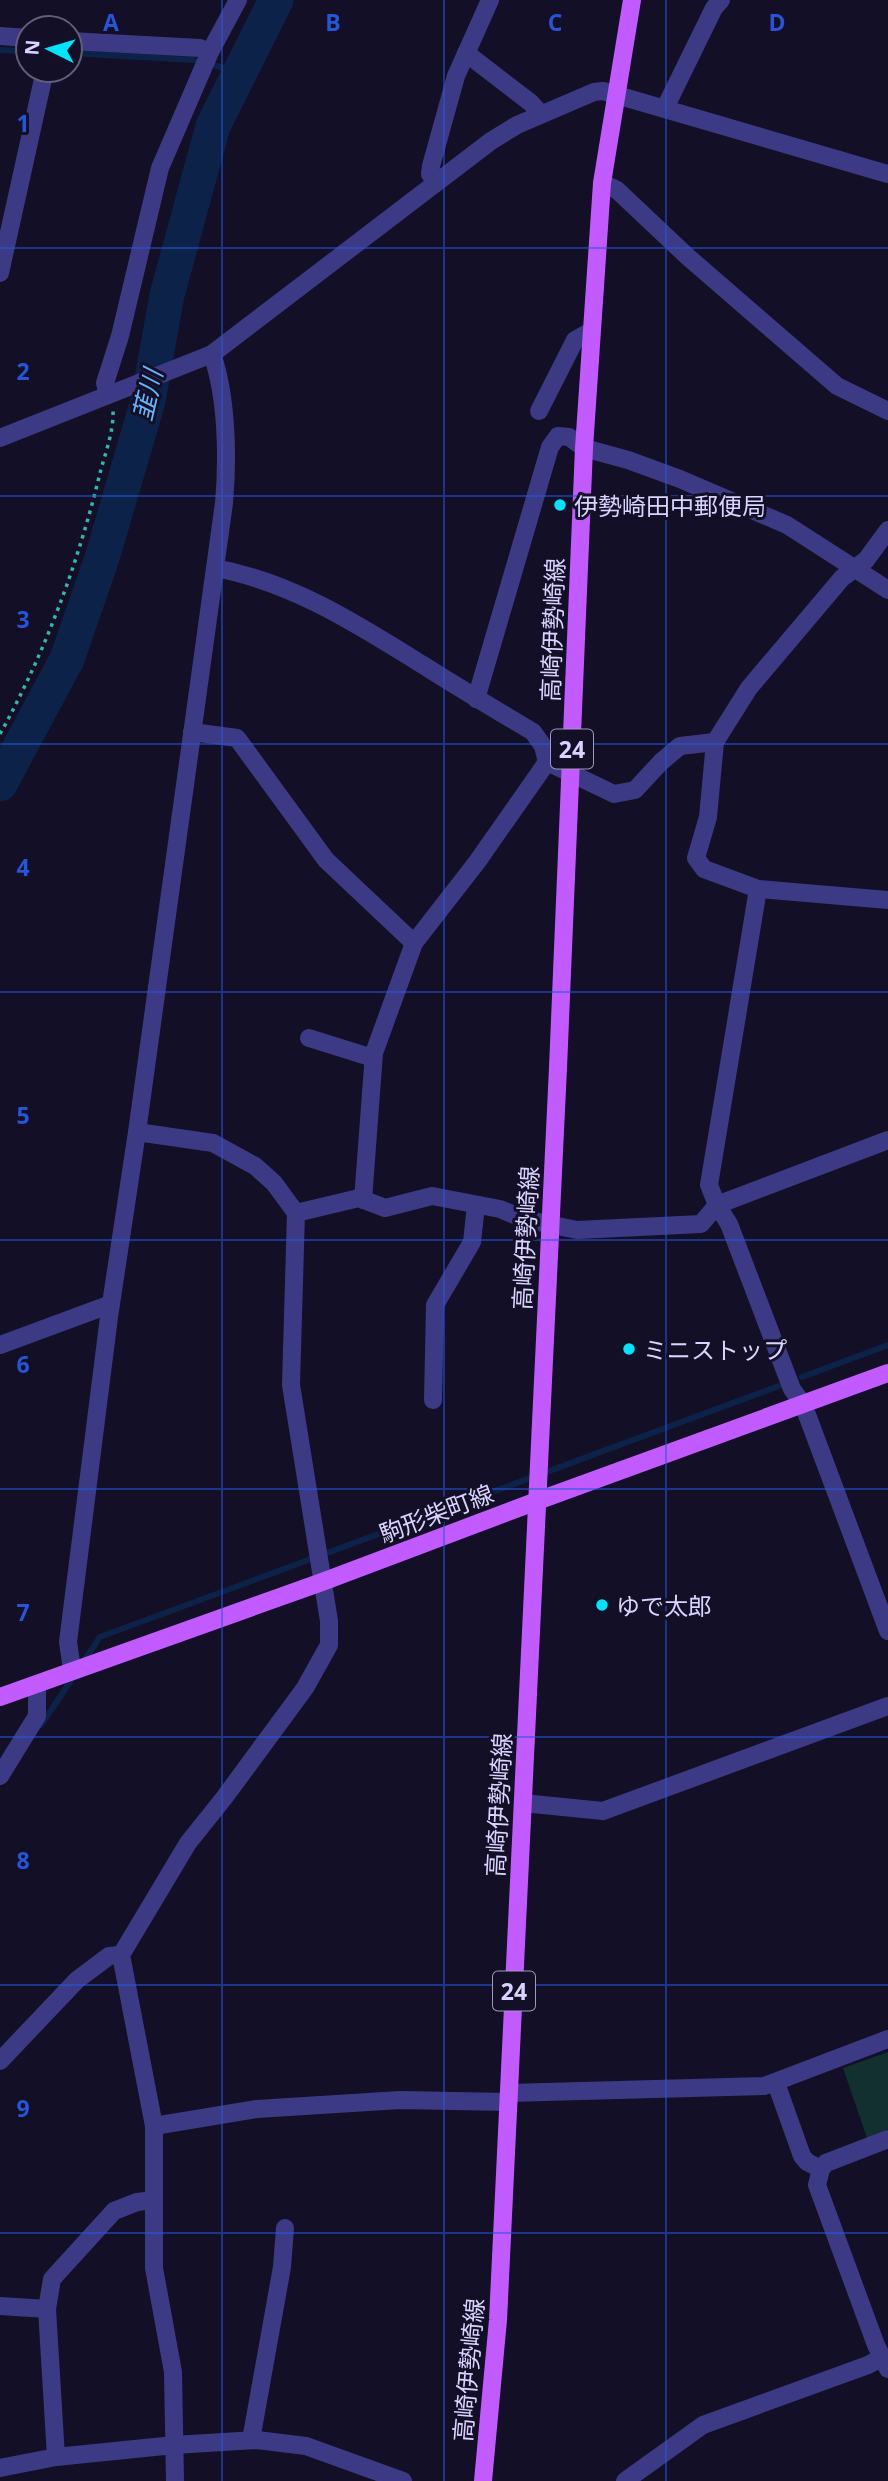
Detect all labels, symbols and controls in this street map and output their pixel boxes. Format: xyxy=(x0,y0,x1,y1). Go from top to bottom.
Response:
text: A xyxy=(103,6,119,38)
text: B xyxy=(325,6,341,38)
text: C xyxy=(548,6,562,38)
text: D xyxy=(768,6,786,38)
north arrow xyxy=(14,14,84,84)
text: N xyxy=(18,39,46,56)
text: 1 xyxy=(16,107,30,139)
text: 2 xyxy=(16,355,30,387)
water label: 韮川 xyxy=(124,363,171,424)
place label: 伊勢崎田中郵便局 xyxy=(574,489,766,522)
marker: 伊勢崎田中郵便局 xyxy=(552,497,568,513)
street label: 高崎伊勢崎線 xyxy=(533,557,571,703)
text: 3 xyxy=(16,603,30,635)
road number: 24 xyxy=(551,730,593,768)
text: 4 xyxy=(16,851,30,883)
text: 5 xyxy=(16,1099,30,1131)
street label: 高崎伊勢崎線 xyxy=(505,1165,545,1311)
place label: ミニストップ xyxy=(643,1333,787,1366)
marker: ミニストップ xyxy=(621,1341,637,1357)
text: 6 xyxy=(16,1348,30,1380)
street label: 駒形柴町線 xyxy=(374,1476,498,1550)
place label: ゆで太郎 xyxy=(616,1589,712,1622)
text: 7 xyxy=(16,1596,30,1628)
marker: ゆで太郎 xyxy=(594,1597,610,1613)
street label: 高崎伊勢崎線 xyxy=(478,1732,518,1878)
text: 8 xyxy=(16,1844,30,1876)
road number: 24 xyxy=(493,1972,535,2010)
text: 9 xyxy=(16,2092,30,2124)
street label: 高崎伊勢崎線 xyxy=(445,2297,491,2443)

